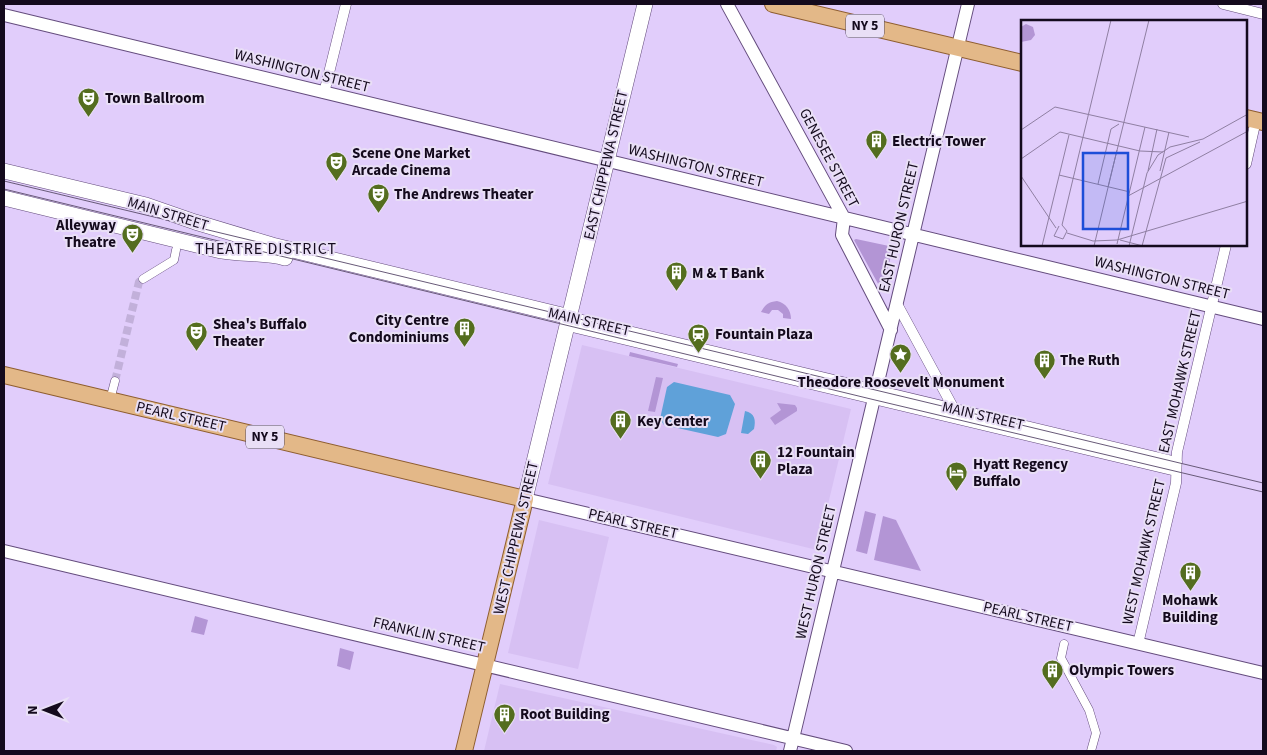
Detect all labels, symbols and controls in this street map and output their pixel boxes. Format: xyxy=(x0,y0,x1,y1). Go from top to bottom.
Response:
road number: NY 5 xyxy=(846,15,884,38)
inset map xyxy=(1021,20,1247,246)
street label: WASHINGTON STREET xyxy=(232,44,372,98)
theatre icon: Town Ballroom xyxy=(77,86,101,117)
place label: Town Ballroom xyxy=(105,88,205,109)
street label: EAST CHIPPEWA STREET xyxy=(579,88,633,242)
street label: GENESEE STREET xyxy=(794,105,864,211)
building icon: Electric Tower xyxy=(864,129,888,160)
place label: Electric Tower xyxy=(892,131,986,152)
street label: WASHINGTON STREET xyxy=(626,139,766,193)
place label: Scene One Market Arcade Cinema xyxy=(351,143,470,181)
theatre icon: Scene One Market Arcade Cinema xyxy=(324,150,348,181)
street label: EAST HURON STREET xyxy=(874,160,924,294)
theatre icon: The Andrews Theater xyxy=(366,182,390,213)
place label: The Andrews Theater xyxy=(394,184,534,205)
street label: MAIN STREET xyxy=(125,192,211,236)
place label: Alleyway Theatre xyxy=(55,215,116,253)
theatre icon: Alleyway Theatre xyxy=(120,222,144,253)
district label: THEATRE DISTRICT xyxy=(195,238,337,260)
street label: WASHINGTON STREET xyxy=(1092,251,1232,305)
building icon: M & T Bank xyxy=(664,261,688,292)
place label: M & T Bank xyxy=(692,263,765,284)
street label: MAIN STREET xyxy=(546,302,632,342)
street label: EAST MOHAWK STREET xyxy=(1153,309,1207,455)
place label: City Centre Condominiums xyxy=(349,310,449,348)
place label: Shea's Buffalo Theater xyxy=(213,314,307,352)
building icon: City Centre Condominiums xyxy=(453,317,477,348)
theatre icon: Shea's Buffalo Theater xyxy=(185,321,209,352)
station icon: Fountain Plaza xyxy=(687,322,711,353)
place label: Fountain Plaza xyxy=(715,324,813,345)
place icon: Theodore Roosevelt Monument xyxy=(889,342,913,373)
building icon: The Ruth xyxy=(1032,348,1056,379)
place label: The Ruth xyxy=(1060,350,1120,371)
place label: Theodore Roosevelt Monument xyxy=(798,372,1005,393)
street label: PEARL STREET xyxy=(134,396,228,438)
street label: MAIN STREET xyxy=(940,396,1026,436)
building icon: Key Center xyxy=(609,409,633,440)
place label: Key Center xyxy=(637,411,709,432)
road number: NY 5 xyxy=(246,426,284,448)
place label: 12 Fountain Plaza xyxy=(777,442,855,480)
building icon: 12 Fountain Plaza xyxy=(749,449,773,480)
place label: Hyatt Regency Buffalo xyxy=(973,454,1068,492)
street label: WEST CHIPPEWA STREET xyxy=(488,459,544,617)
hotel icon: Hyatt Regency Buffalo xyxy=(945,461,969,492)
street label: WEST MOHAWK STREET xyxy=(1117,477,1171,627)
street label: PEARL STREET xyxy=(586,503,680,545)
street label: WEST HURON STREET xyxy=(790,503,842,641)
building icon: Mohawk Building xyxy=(1178,560,1202,591)
place label: Mohawk Building xyxy=(1162,590,1219,628)
street label: PEARL STREET xyxy=(981,596,1075,638)
street label: FRANKLIN STREET xyxy=(371,612,487,658)
building icon: Olympic Towers xyxy=(1041,658,1065,689)
place label: Olympic Towers xyxy=(1069,660,1175,681)
north arrow xyxy=(20,685,70,735)
building icon: Root Building xyxy=(492,702,516,733)
place label: Root Building xyxy=(520,704,609,725)
text: N xyxy=(23,705,43,715)

